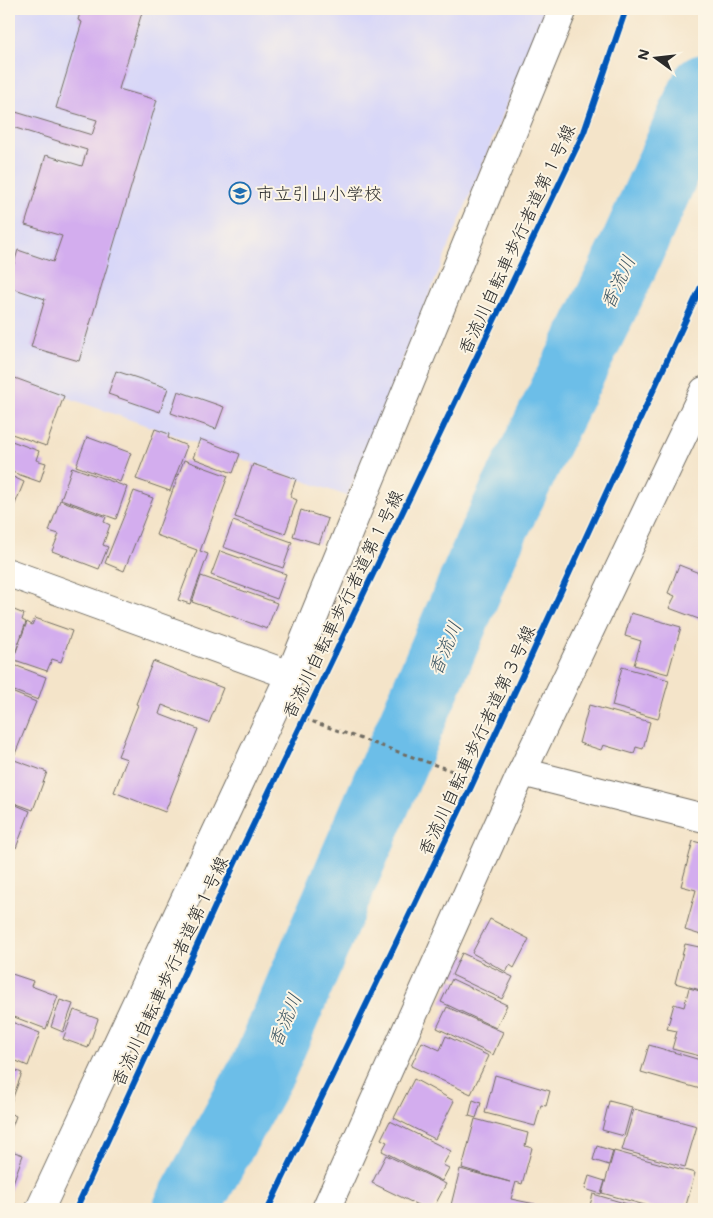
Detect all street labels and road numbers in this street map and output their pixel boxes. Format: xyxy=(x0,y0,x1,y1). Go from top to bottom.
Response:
street label: 香流川自転車歩行者道第１号線 xyxy=(452,120,580,358)
street label: 香流川自転車歩行者道第１号線 xyxy=(276,485,408,723)
street label: 香流川自転車歩行者道第３号線 xyxy=(412,621,540,859)
street label: 香流川自転車歩行者道第１号線 xyxy=(105,852,233,1090)

